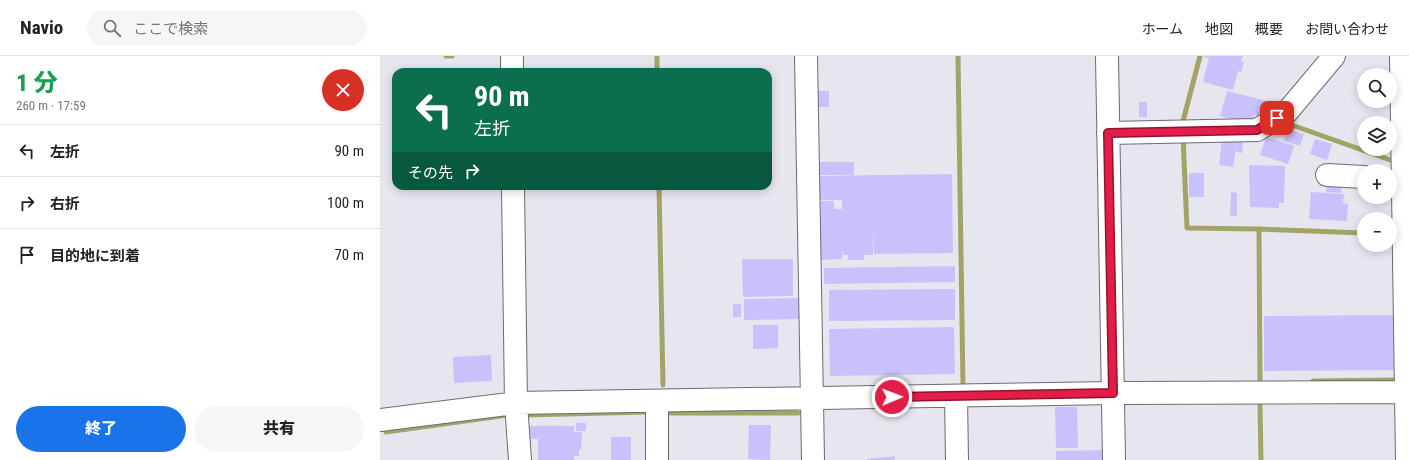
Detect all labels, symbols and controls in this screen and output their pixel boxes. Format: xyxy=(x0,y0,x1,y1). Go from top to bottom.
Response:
search box xyxy=(87,10,367,46)
text: Navio xyxy=(20,16,63,39)
icon: search xyxy=(101,17,123,39)
text: ここで検索 xyxy=(133,20,208,38)
text: ホーム xyxy=(1141,21,1183,37)
text: 地図 xyxy=(1205,21,1233,37)
text: 概要 xyxy=(1255,21,1283,37)
text: お問い合わせ xyxy=(1305,21,1389,37)
map controls xyxy=(1357,68,1397,252)
button: search xyxy=(1357,68,1397,108)
text: 1 分 xyxy=(16,69,58,97)
button: close xyxy=(322,69,364,111)
text: 90 m xyxy=(474,80,530,113)
icon: left xyxy=(408,84,460,136)
text: 260 m · 17:59 xyxy=(16,98,86,113)
pin xyxy=(1260,101,1294,135)
icon: arrive xyxy=(1266,107,1288,129)
button: layers xyxy=(1357,116,1397,156)
text: 左折 xyxy=(474,118,510,139)
icon: left xyxy=(16,140,38,162)
text: 90 m xyxy=(334,142,364,160)
text: 左折 xyxy=(50,143,80,161)
icon: right xyxy=(461,160,483,182)
text: その先 xyxy=(408,164,453,182)
button: + xyxy=(1357,164,1397,204)
icon: right xyxy=(16,192,38,214)
text: 100 m xyxy=(327,194,364,212)
text: 右折 xyxy=(50,195,80,213)
button: − xyxy=(1357,212,1397,252)
icon: arrive xyxy=(16,244,38,266)
text: 70 m xyxy=(334,246,364,264)
text: 目的地に到着 xyxy=(50,247,140,265)
position arrow xyxy=(871,376,913,418)
button: 終了 xyxy=(16,406,186,452)
button: 共有 xyxy=(194,406,364,452)

